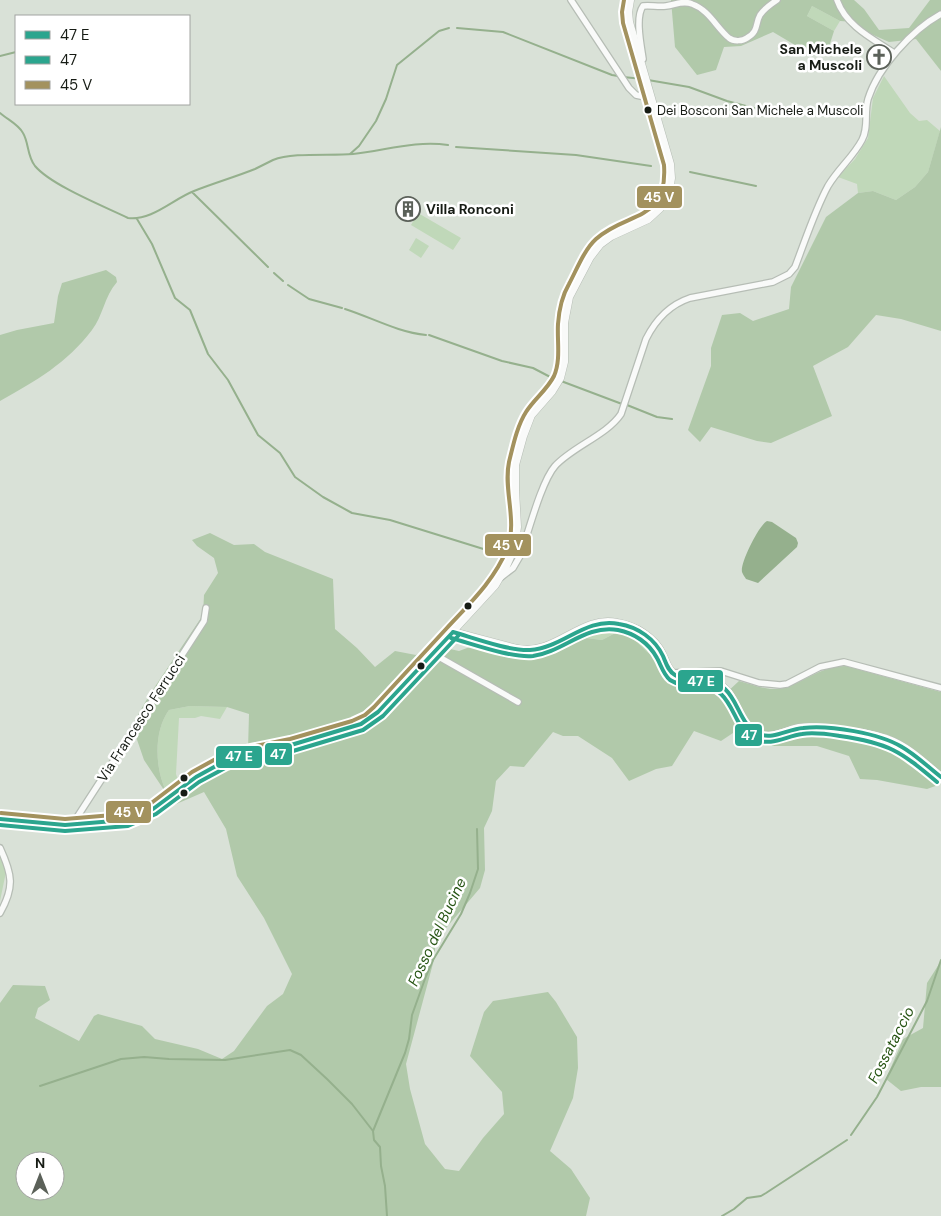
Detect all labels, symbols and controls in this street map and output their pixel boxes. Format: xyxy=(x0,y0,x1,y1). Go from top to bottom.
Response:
legend xyxy=(15,15,190,105)
text: 47 E xyxy=(60,25,90,45)
place label: San Michele a Muscoli xyxy=(779,40,862,74)
church icon: San Michele a Muscoli xyxy=(866,44,892,70)
text: 47 xyxy=(60,50,77,70)
text: 45 V xyxy=(60,75,92,95)
place label: Dei Bosconi San Michele a Muscoli xyxy=(657,102,863,119)
marker: Dei Bosconi San Michele a Muscoli xyxy=(643,105,653,115)
line badge: 45 V xyxy=(636,185,683,209)
text: 45 V xyxy=(644,188,675,206)
building icon: Villa Ronconi xyxy=(395,196,421,222)
place label: Villa Ronconi xyxy=(426,200,514,218)
line badge: 45 V xyxy=(484,533,532,557)
text: 45 V xyxy=(493,536,524,554)
unlabelled marker xyxy=(463,601,473,611)
street label: Via Francesco Ferrucci xyxy=(93,651,189,785)
unlabelled marker xyxy=(416,661,426,671)
line badge: 47 E xyxy=(677,669,724,693)
text: 47 E xyxy=(687,672,715,690)
line badge: 47 xyxy=(734,723,763,747)
text: 47 xyxy=(741,726,758,744)
line badge: 47 xyxy=(264,742,293,766)
line badge: 47 E xyxy=(215,745,263,769)
text: 47 xyxy=(270,745,287,763)
text: 47 E xyxy=(225,747,253,765)
unlabelled marker xyxy=(179,773,189,783)
unlabelled marker xyxy=(179,788,189,798)
line badge: 45 V xyxy=(105,800,152,824)
text: 45 V xyxy=(114,803,145,821)
water label: Fosso del Bucine xyxy=(403,874,471,989)
water label: Fossataccio xyxy=(863,1003,919,1087)
north arrow xyxy=(15,1151,65,1201)
text: N xyxy=(35,1154,45,1172)

